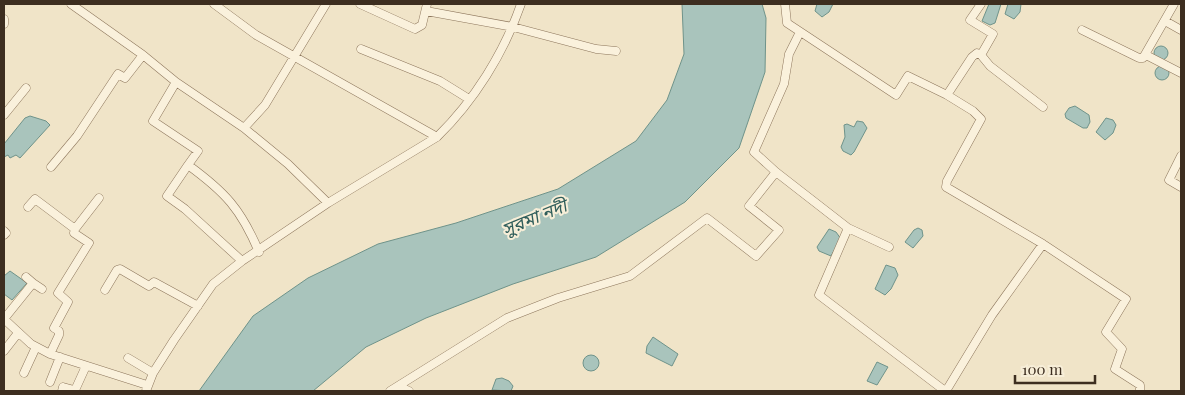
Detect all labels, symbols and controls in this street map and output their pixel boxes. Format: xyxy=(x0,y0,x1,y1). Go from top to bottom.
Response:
water label: সুরমা নদী xyxy=(498,192,573,241)
scale bar xyxy=(1015,352,1095,384)
text: 100 m xyxy=(1022,359,1063,379)

